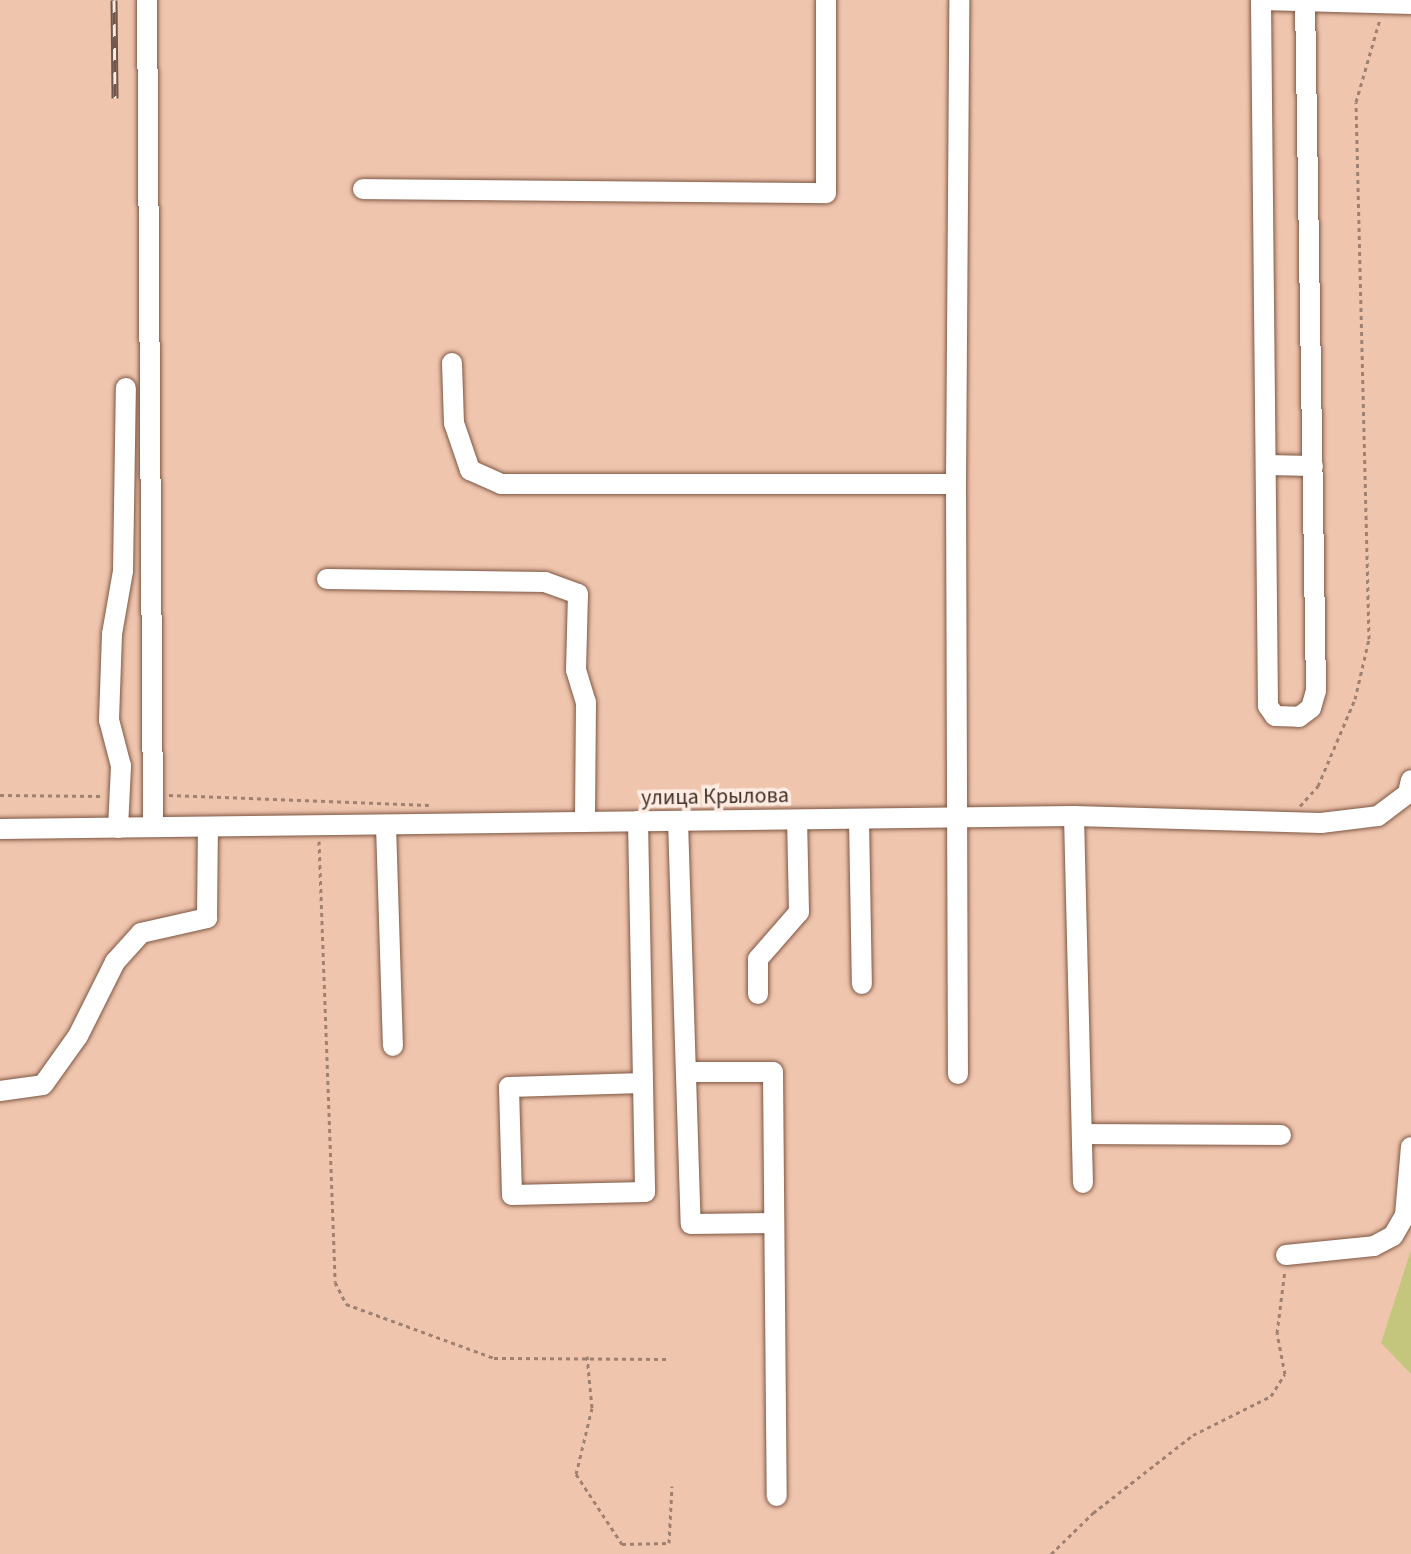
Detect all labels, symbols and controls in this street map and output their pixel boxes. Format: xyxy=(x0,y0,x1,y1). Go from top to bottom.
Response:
street label: улица Крылова xyxy=(641,783,789,811)

